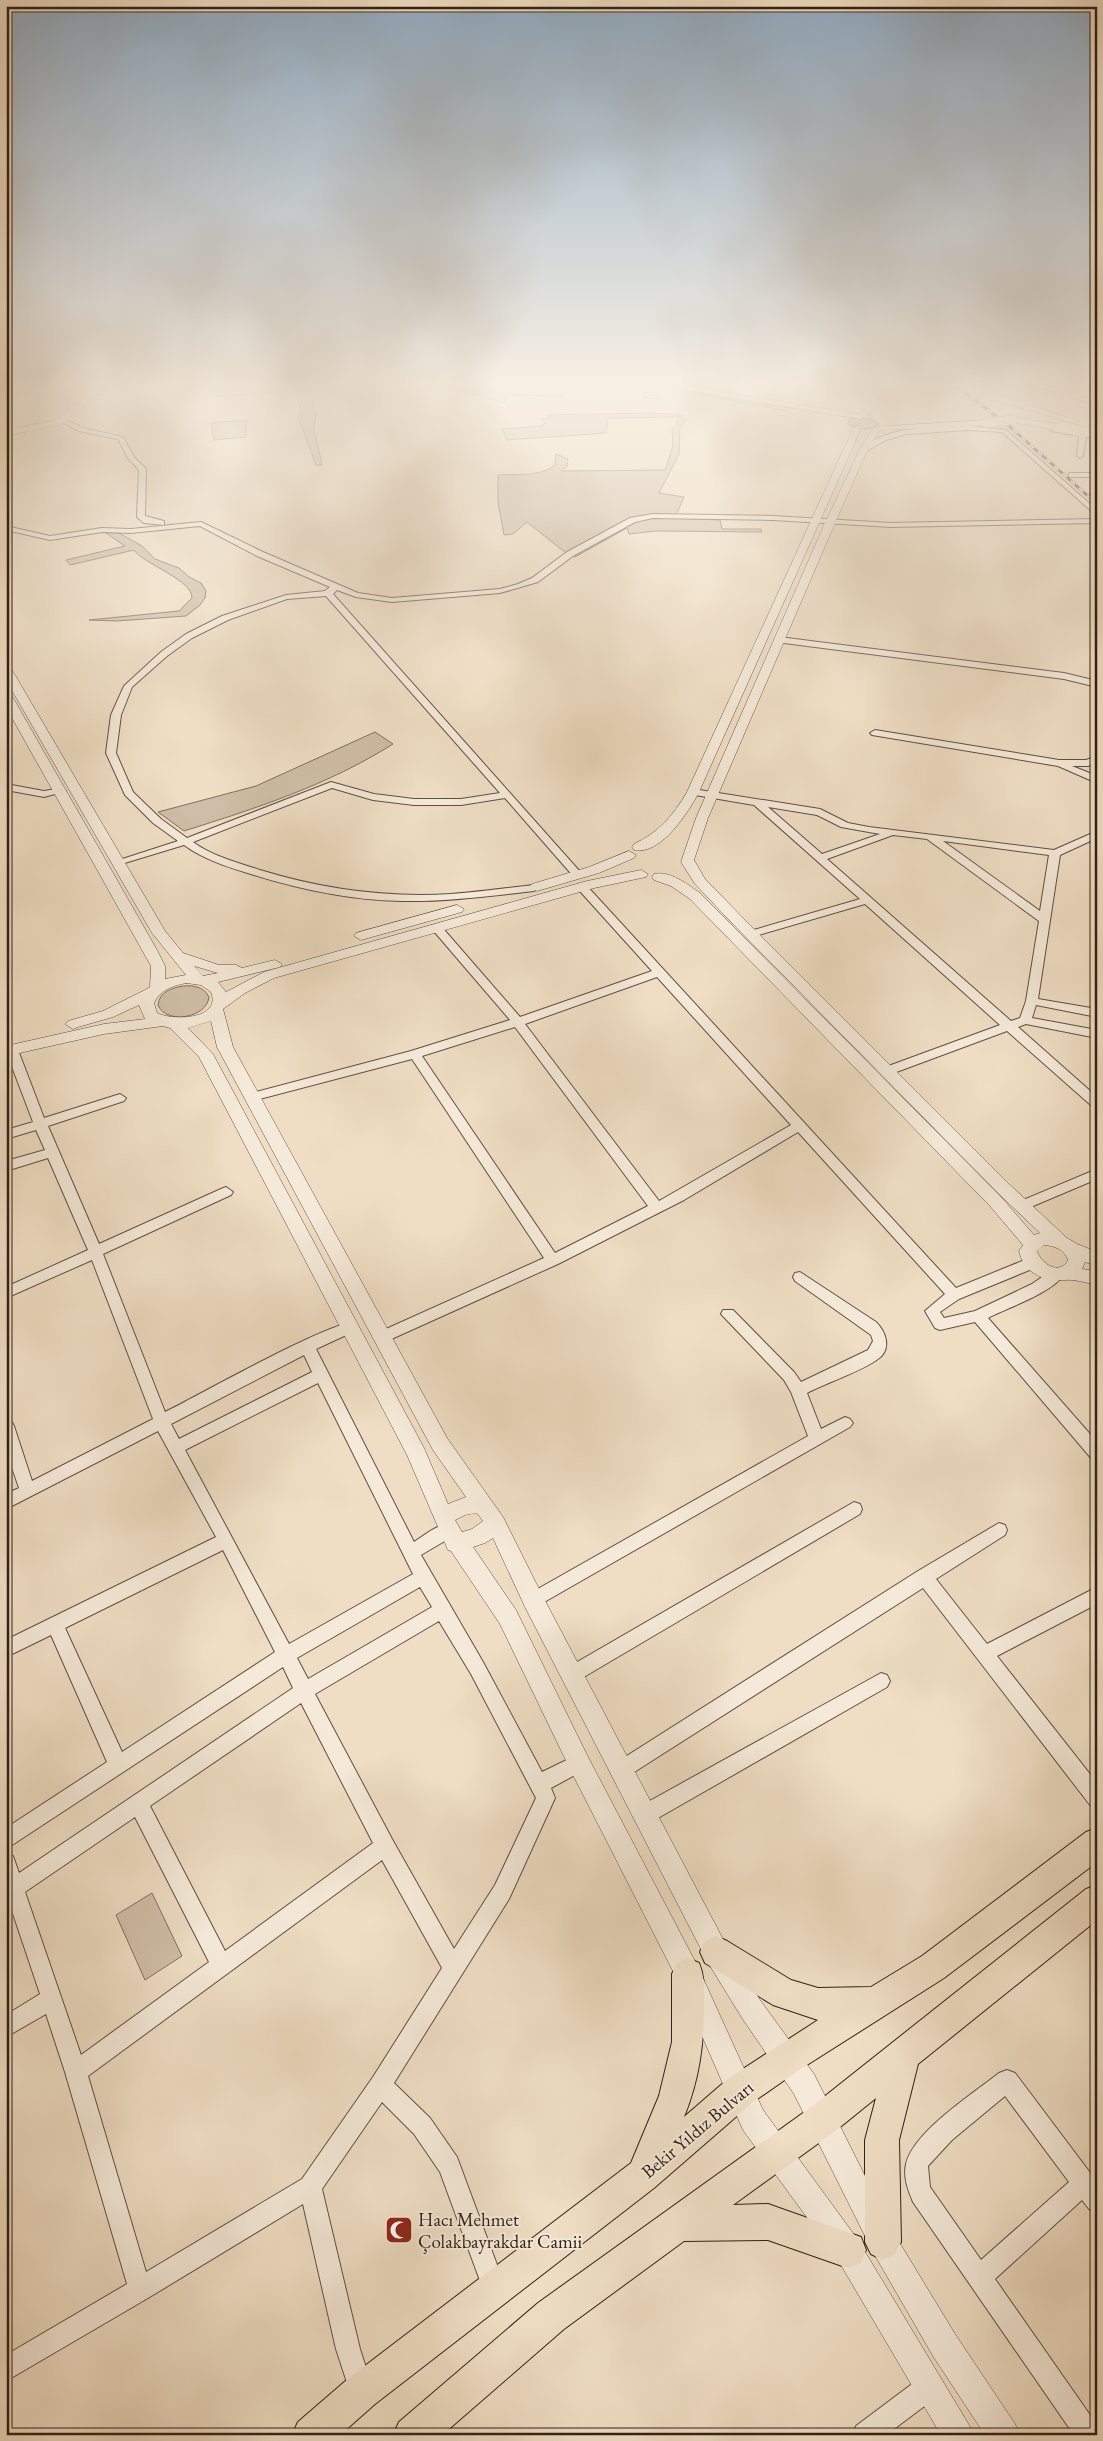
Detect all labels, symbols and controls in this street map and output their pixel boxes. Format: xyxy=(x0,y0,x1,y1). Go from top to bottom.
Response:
street label: Bekir Yıldız Bulvarı xyxy=(636,2075,759,2184)
place label: Hacı Mehmet Çolakbayrakdar Camii xyxy=(418,2207,582,2254)
mosque icon: Hacı Mehmet Çolakbayrakdar Camii xyxy=(384,2215,414,2245)

